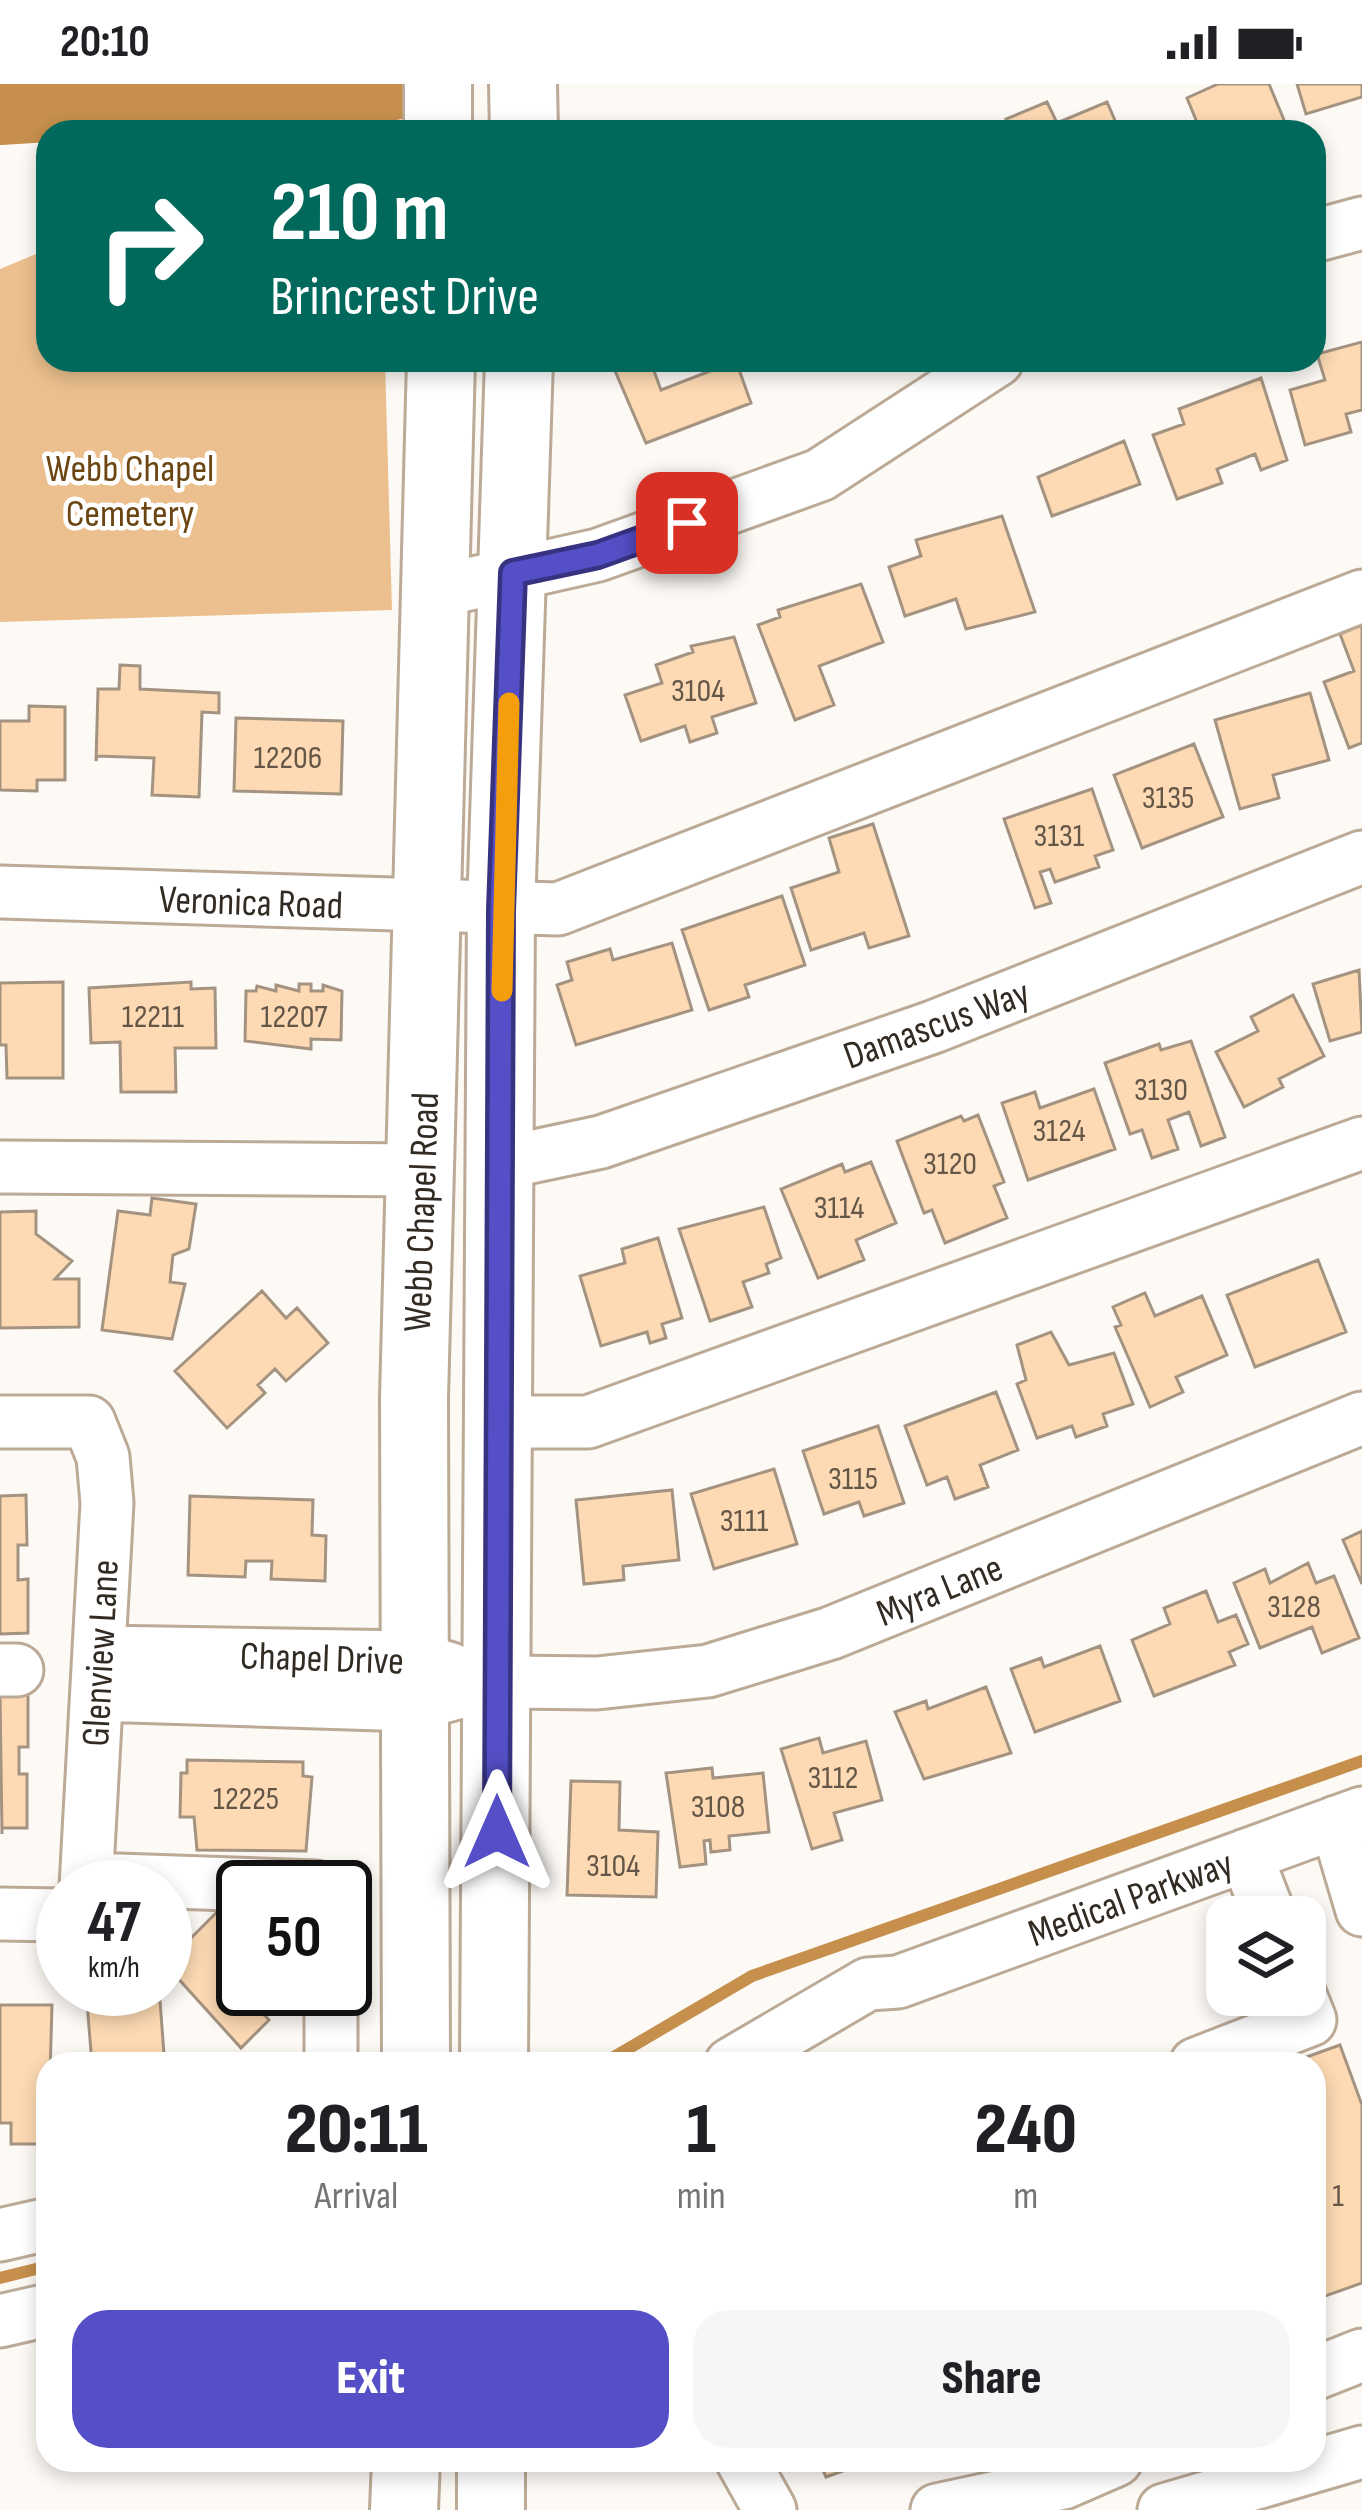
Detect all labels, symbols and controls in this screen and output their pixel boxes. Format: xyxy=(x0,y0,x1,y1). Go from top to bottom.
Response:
text: 20:10 xyxy=(60,15,150,70)
text: 210 m xyxy=(270,163,449,264)
icon: right xyxy=(72,168,228,324)
text: Brincrest Drive xyxy=(270,265,539,330)
park label: Webb Chapel Cemetery xyxy=(46,446,214,538)
pin xyxy=(636,472,738,574)
icon: arrive xyxy=(654,490,720,556)
house number: 3104 xyxy=(671,671,725,711)
house number: 12206 xyxy=(254,738,322,778)
house number: 3135 xyxy=(1142,778,1194,818)
house number: 3131 xyxy=(1034,816,1085,856)
street label: Veronica Road xyxy=(158,877,344,930)
street label: Damascus Way xyxy=(838,970,1036,1081)
house number: 12211 xyxy=(122,997,185,1037)
house number: 12207 xyxy=(261,997,328,1037)
house number: 3130 xyxy=(1134,1070,1188,1110)
street label: Webb Chapel Road xyxy=(395,1091,450,1333)
house number: 3124 xyxy=(1033,1111,1086,1151)
house number: 3120 xyxy=(923,1144,977,1184)
house number: 3114 xyxy=(814,1188,865,1228)
house number: 3115 xyxy=(828,1459,878,1499)
house number: 3111 xyxy=(720,1501,769,1541)
street label: Myra Lane xyxy=(870,1545,1010,1638)
street label: Glenview Lane xyxy=(73,1559,130,1748)
house number: 3128 xyxy=(1267,1587,1321,1627)
street label: Chapel Drive xyxy=(239,1633,405,1686)
house number: 3112 xyxy=(808,1758,858,1798)
position arrow xyxy=(434,1769,560,1895)
house number: 12225 xyxy=(213,1779,279,1819)
house number: 3108 xyxy=(691,1787,745,1827)
street label: Medical Parkway xyxy=(1022,1841,1240,1958)
house number: 3104 xyxy=(586,1846,640,1886)
speed limit sign: 50 xyxy=(216,1860,372,2016)
text: 47 xyxy=(87,1887,141,1959)
map controls xyxy=(1206,1896,1326,2016)
button: layers xyxy=(1206,1896,1326,2016)
text: km/h xyxy=(88,1950,140,1986)
text: 20:11 xyxy=(285,2087,428,2174)
text: 1 xyxy=(686,2087,716,2174)
text: 240 xyxy=(975,2087,1077,2174)
text: Arrival xyxy=(314,2173,398,2220)
text: min xyxy=(677,2173,726,2220)
text: m xyxy=(1013,2173,1038,2220)
house number: 1 xyxy=(1332,2176,1344,2216)
button: Exit xyxy=(72,2310,669,2448)
button: Share xyxy=(693,2310,1290,2448)

